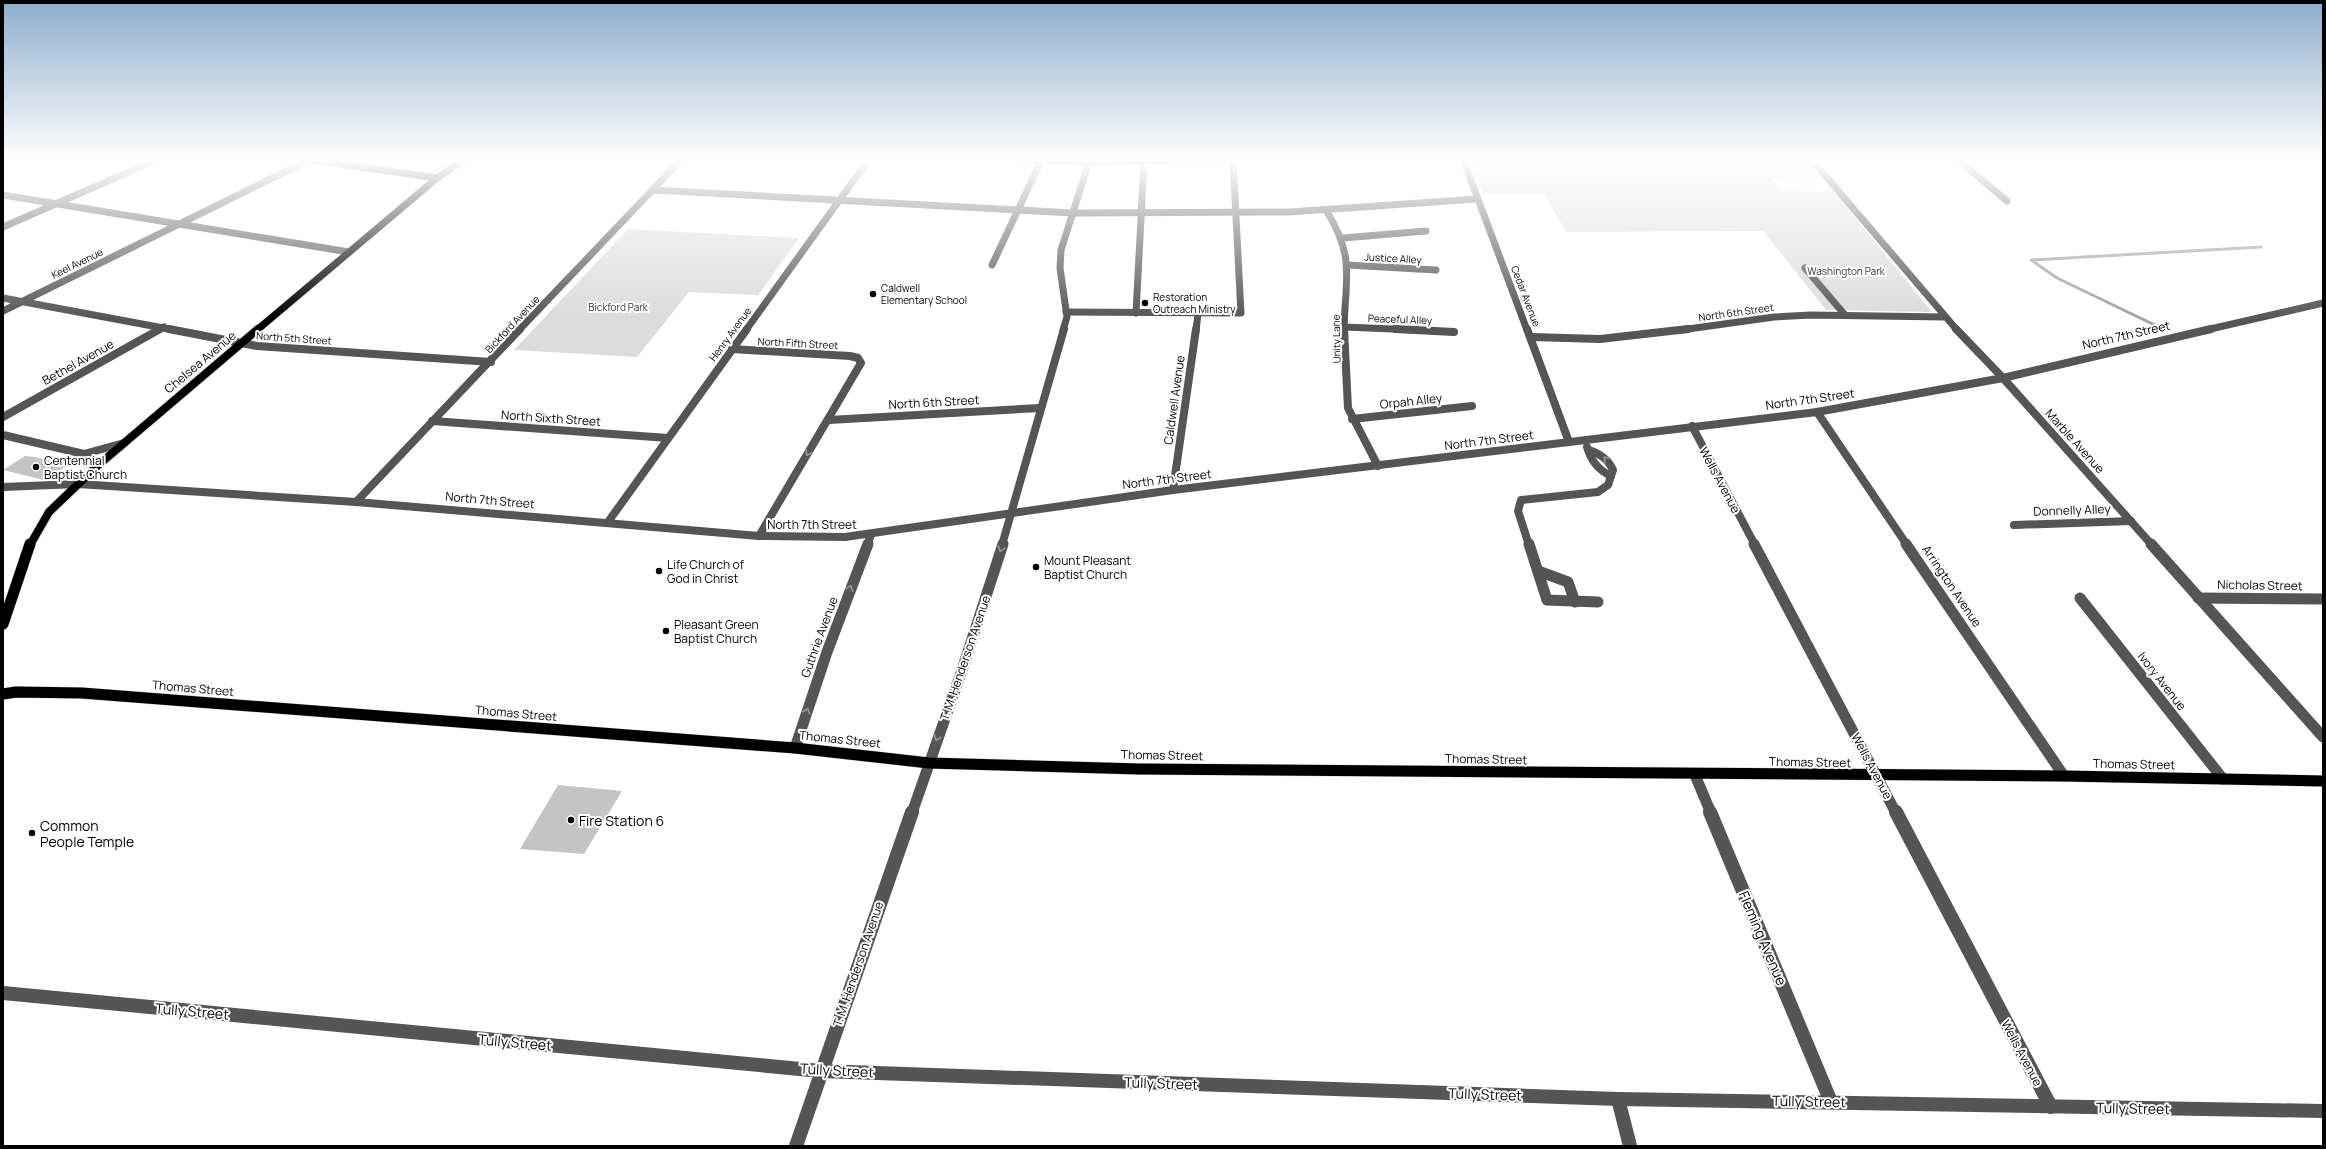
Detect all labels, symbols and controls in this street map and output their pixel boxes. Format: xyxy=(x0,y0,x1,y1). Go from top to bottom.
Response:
street label: Keel Avenue xyxy=(49,244,105,282)
street label: Justice Alley xyxy=(1364,250,1423,267)
street label: Cedar Avenue xyxy=(1508,263,1544,329)
park label: Washington Park xyxy=(1807,264,1886,278)
place label: Caldwell Elementary School xyxy=(881,281,967,307)
marker: Caldwell Elementary School xyxy=(868,289,878,299)
place label: Restoration Outreach Ministry xyxy=(1153,290,1236,316)
street label: Bickford Avenue xyxy=(482,292,542,356)
marker: Restoration Outreach Ministry xyxy=(1140,298,1150,308)
park label: Bickford Park xyxy=(588,300,649,314)
street label: North 6th Street xyxy=(1697,300,1775,324)
street label: Henry Avenue xyxy=(706,304,754,364)
street label: Peaceful Alley xyxy=(1368,311,1433,327)
street label: Unity Lane xyxy=(1329,314,1343,364)
street label: North 7th Street xyxy=(2080,317,2172,353)
street label: Chelsea Avenue xyxy=(160,327,240,397)
street label: North 5th Street xyxy=(256,328,332,348)
street label: North Fifth Street xyxy=(757,334,839,352)
street label: Bethel Avenue xyxy=(39,335,117,389)
street label: Caldwell Avenue xyxy=(1159,354,1189,446)
street label: North 7th Street xyxy=(1764,384,1856,414)
street label: Orpah Alley xyxy=(1379,389,1444,413)
street label: North 6th Street xyxy=(888,391,980,413)
street label: Marble Avenue xyxy=(2041,405,2109,477)
street label: North Sixth Street xyxy=(500,406,602,430)
street label: North 7th Street xyxy=(1444,426,1535,454)
street label: Wells Avenue xyxy=(1695,444,1745,516)
one-way arrow xyxy=(806,449,813,456)
place label: Centennial Baptist Church xyxy=(44,452,127,483)
one-way arrow xyxy=(1603,456,1611,464)
marker: Centennial Baptist Church xyxy=(31,462,41,472)
street label: North 7th Street xyxy=(1122,465,1213,493)
street label: North 7th Street xyxy=(445,488,536,512)
street label: Donnelly Alley xyxy=(2033,500,2112,520)
street label: North 7th Street xyxy=(767,516,857,533)
street label: Arrington Avenue xyxy=(1918,542,1986,630)
one-way arrow xyxy=(997,545,1006,552)
place label: Mount Pleasant Baptist Church xyxy=(1044,552,1131,583)
place label: Life Church of God in Christ xyxy=(667,556,745,587)
marker: Mount Pleasant Baptist Church xyxy=(1031,562,1041,572)
marker: Life Church of God in Christ xyxy=(654,566,664,576)
street label: Nicholas Street xyxy=(2217,576,2303,594)
one-way arrow xyxy=(846,585,854,592)
street label: T. M. Henderson Avenue xyxy=(936,593,994,723)
street label: Guthrie Avenue xyxy=(796,594,842,680)
place label: Pleasant Green Baptist Church xyxy=(674,616,759,647)
marker: Pleasant Green Baptist Church xyxy=(661,626,671,636)
street label: Ivory Avenue xyxy=(2134,648,2190,714)
street label: Thomas Street xyxy=(151,676,235,700)
street label: Thomas Street xyxy=(474,701,558,725)
one-way arrow xyxy=(802,708,811,715)
street label: Thomas Street xyxy=(798,726,882,752)
street label: Wells Avenue xyxy=(1847,730,1897,802)
one-way arrow xyxy=(934,735,942,742)
street label: Thomas Street xyxy=(1121,746,1203,764)
street label: Thomas Street xyxy=(1445,750,1527,768)
street label: Thomas Street xyxy=(1769,753,1851,771)
street label: Thomas Street xyxy=(2093,755,2175,773)
place label: Fire Station 6 xyxy=(579,811,664,830)
marker: Fire Station 6 xyxy=(566,815,576,825)
place label: Common People Temple xyxy=(40,816,134,851)
marker: Common People Temple xyxy=(27,828,37,838)
street label: Fleming Avenue xyxy=(1735,888,1791,988)
street label: T. M. Henderson Avenue xyxy=(829,899,887,1029)
street label: Tully Street xyxy=(154,998,230,1024)
street label: Wells Avenue xyxy=(1997,1017,2047,1089)
street label: Tully Street xyxy=(477,1029,553,1055)
street label: Tully Street xyxy=(800,1059,875,1081)
street label: Tully Street xyxy=(1124,1072,1199,1094)
street label: Tully Street xyxy=(1448,1083,1523,1105)
street label: Tully Street xyxy=(1772,1091,1846,1111)
street label: Tully Street xyxy=(2096,1098,2170,1118)

